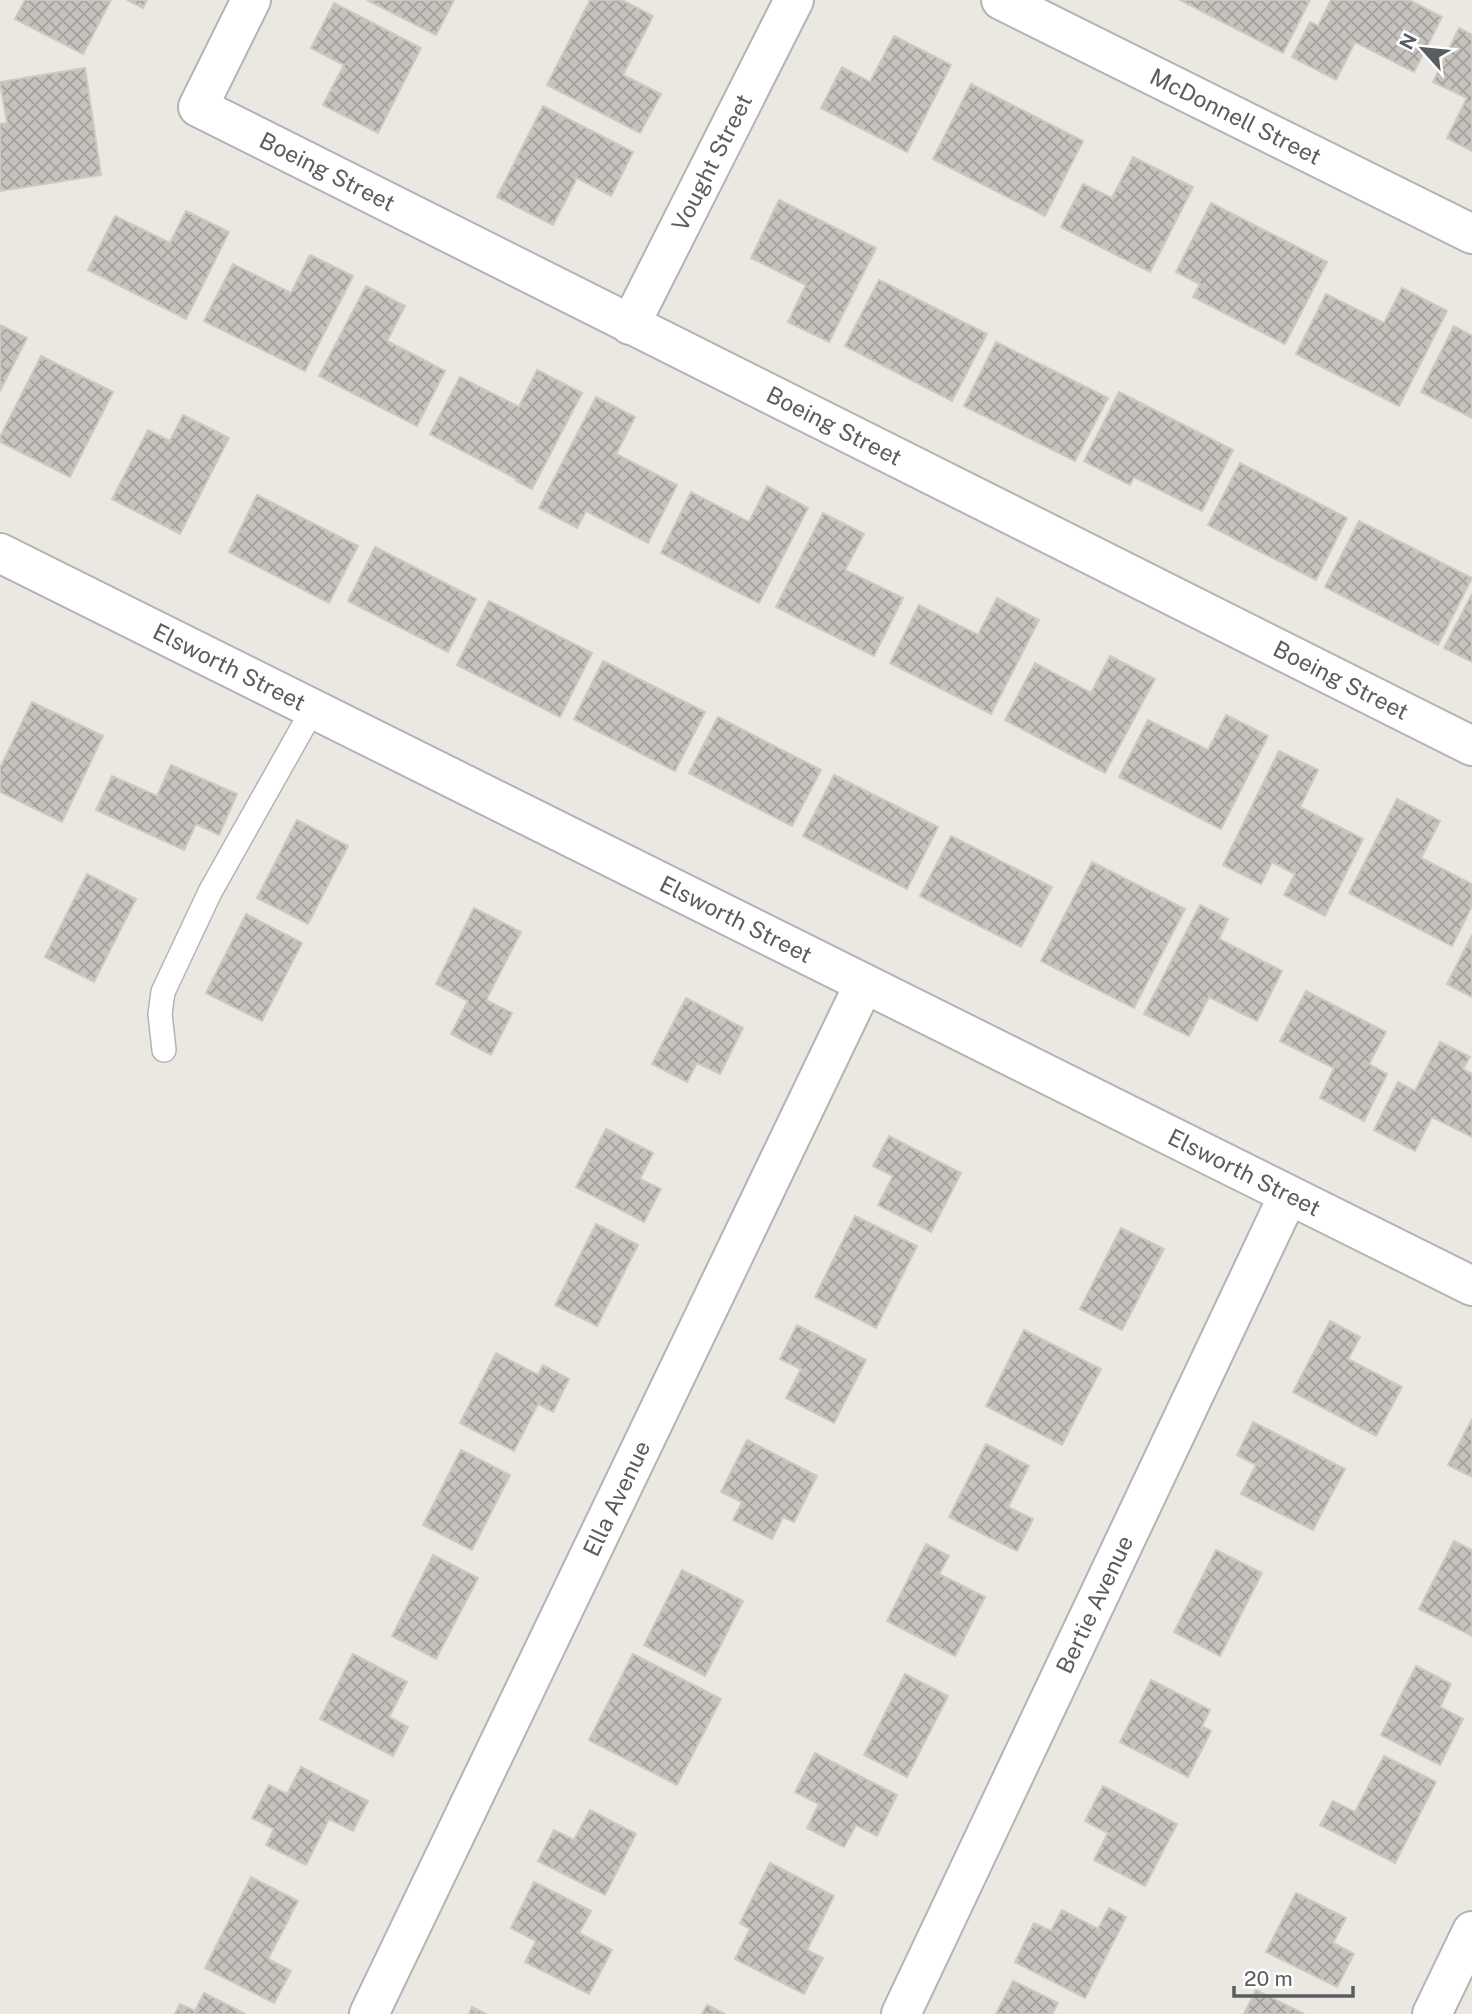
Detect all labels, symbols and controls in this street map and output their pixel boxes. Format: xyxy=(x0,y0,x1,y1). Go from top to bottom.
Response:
north arrow xyxy=(1388,14,1458,84)
text: N xyxy=(1395,30,1421,53)
street label: McDonnell Street xyxy=(1146,62,1326,170)
street label: Vought Street xyxy=(666,89,757,235)
street label: Boeing Street xyxy=(255,126,400,217)
street label: Boeing Street xyxy=(762,380,906,471)
street label: Elsworth Street xyxy=(149,617,310,716)
street label: Boeing Street xyxy=(1269,635,1413,725)
street label: Elsworth Street xyxy=(655,870,817,968)
street label: Elsworth Street xyxy=(1164,1123,1325,1221)
street label: Ella Avenue xyxy=(577,1436,656,1560)
street label: Bertie Avenue xyxy=(1050,1531,1138,1678)
scale bar xyxy=(1234,1954,1353,1998)
text: 20 m xyxy=(1244,1966,1293,1991)

